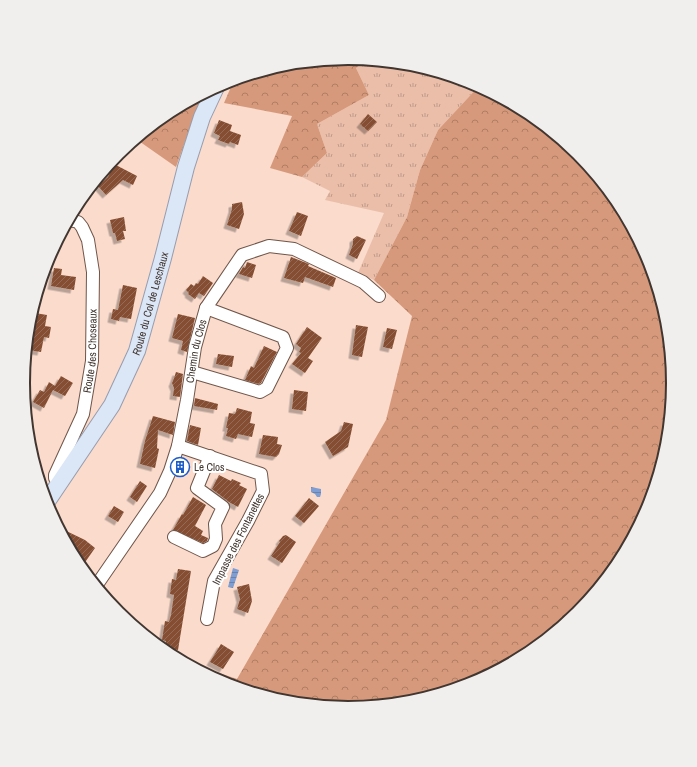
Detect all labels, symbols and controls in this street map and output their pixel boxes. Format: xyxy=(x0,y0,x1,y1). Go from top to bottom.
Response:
street label: Route du Col de Leschaux xyxy=(129,250,171,358)
street label: Route des Choseaux xyxy=(80,308,100,394)
street label: Chemin du Clos xyxy=(183,317,210,384)
building icon: Le Clos xyxy=(169,456,191,478)
place label: Le Clos xyxy=(194,460,225,474)
street label: Impasse des Fontanettes xyxy=(209,490,267,587)

